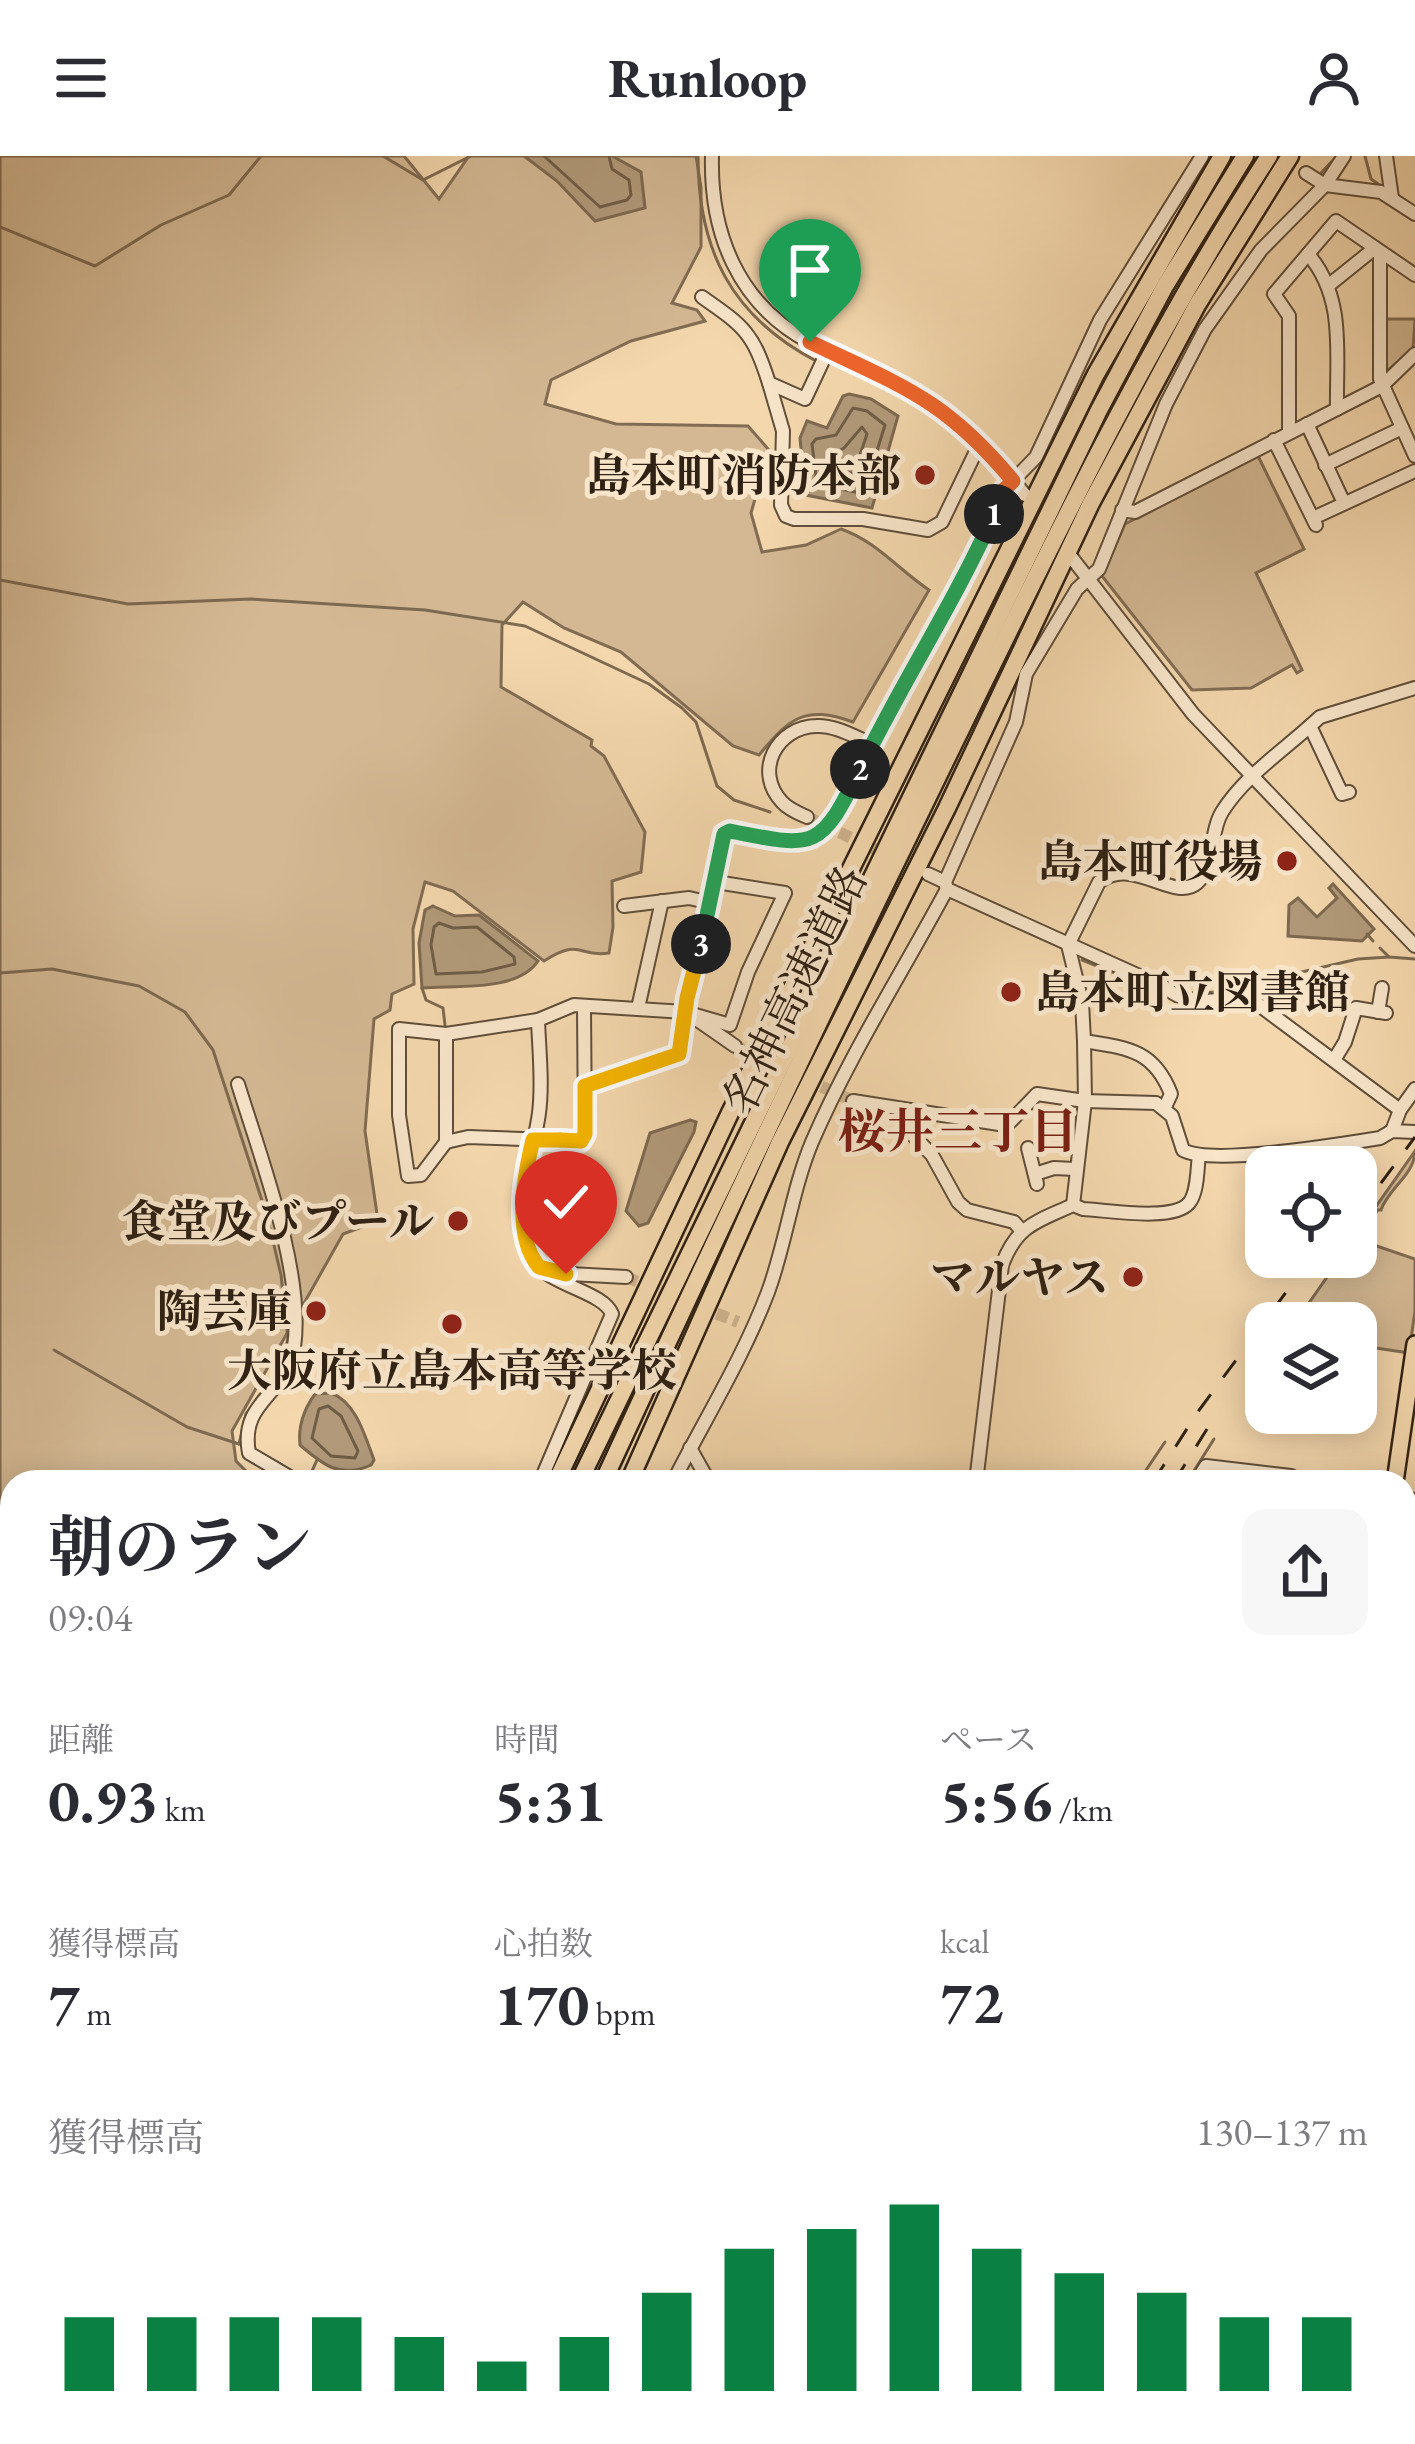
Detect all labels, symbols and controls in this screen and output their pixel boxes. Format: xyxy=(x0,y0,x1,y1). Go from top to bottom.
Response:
text: Runloop xyxy=(608,43,807,113)
icon: menu xyxy=(48,45,114,111)
icon: person xyxy=(1301,45,1367,111)
pin xyxy=(759,219,861,342)
icon: arrive xyxy=(777,237,843,303)
place label: 島本町消防本部 xyxy=(586,446,901,504)
marker: 島本町消防本部 xyxy=(912,462,938,488)
pin: 1 xyxy=(964,484,1024,544)
text: 1 xyxy=(985,492,1003,535)
pin: 2 xyxy=(830,739,890,799)
text: 2 xyxy=(851,747,869,790)
place label: 島本町役場 xyxy=(1038,832,1263,890)
marker: 島本町役場 xyxy=(1274,848,1300,874)
street label: 名神高速道路 xyxy=(709,856,879,1124)
pin: 3 xyxy=(671,914,731,974)
text: 3 xyxy=(692,922,710,965)
place label: 島本町立図書館 xyxy=(1035,963,1350,1021)
marker: 島本町立図書館 xyxy=(998,979,1024,1005)
district label: 桜井三丁目 xyxy=(838,1100,1078,1162)
map controls xyxy=(1245,1146,1377,1434)
button: locate xyxy=(1245,1146,1377,1278)
pin xyxy=(515,1151,617,1274)
icon: check xyxy=(533,1169,599,1235)
place label: 食堂及びプール xyxy=(121,1192,434,1250)
marker: 食堂及びプール xyxy=(445,1208,471,1234)
place label: マルヤス xyxy=(930,1248,1109,1306)
marker: マルヤス xyxy=(1120,1264,1146,1290)
place label: 陶芸庫 xyxy=(157,1282,292,1340)
marker: 陶芸庫 xyxy=(303,1298,329,1324)
button: layers xyxy=(1245,1302,1377,1434)
marker: 大阪府立島本高等学校 xyxy=(439,1311,465,1337)
place label: 大阪府立島本高等学校 xyxy=(227,1341,677,1399)
text: 朝のラン xyxy=(48,1504,312,1590)
button: share xyxy=(1242,1509,1368,1635)
text: 09:04 xyxy=(48,1592,133,1643)
text: 距離 xyxy=(48,1718,114,1761)
text: 時間 xyxy=(494,1718,560,1761)
text: ペース xyxy=(940,1718,1037,1761)
text: 0.93 xyxy=(48,1761,158,1839)
text: 5:31 xyxy=(494,1761,606,1839)
text: 5:56 xyxy=(940,1761,1052,1839)
text: km xyxy=(158,1788,206,1831)
text: /km xyxy=(1052,1788,1113,1831)
text: kcal xyxy=(940,1920,990,1963)
text: 獲得標高 xyxy=(48,1922,180,1965)
text: 心拍数 xyxy=(494,1922,593,1965)
text: 72 xyxy=(940,1963,1003,2041)
text: 7 xyxy=(48,1965,80,2043)
text: 170 xyxy=(494,1965,589,2043)
text: m xyxy=(80,1992,112,2035)
text: bpm xyxy=(589,1992,656,2035)
text: 130–137 m xyxy=(1196,2106,1368,2157)
text: 獲得標高 xyxy=(48,2112,204,2163)

